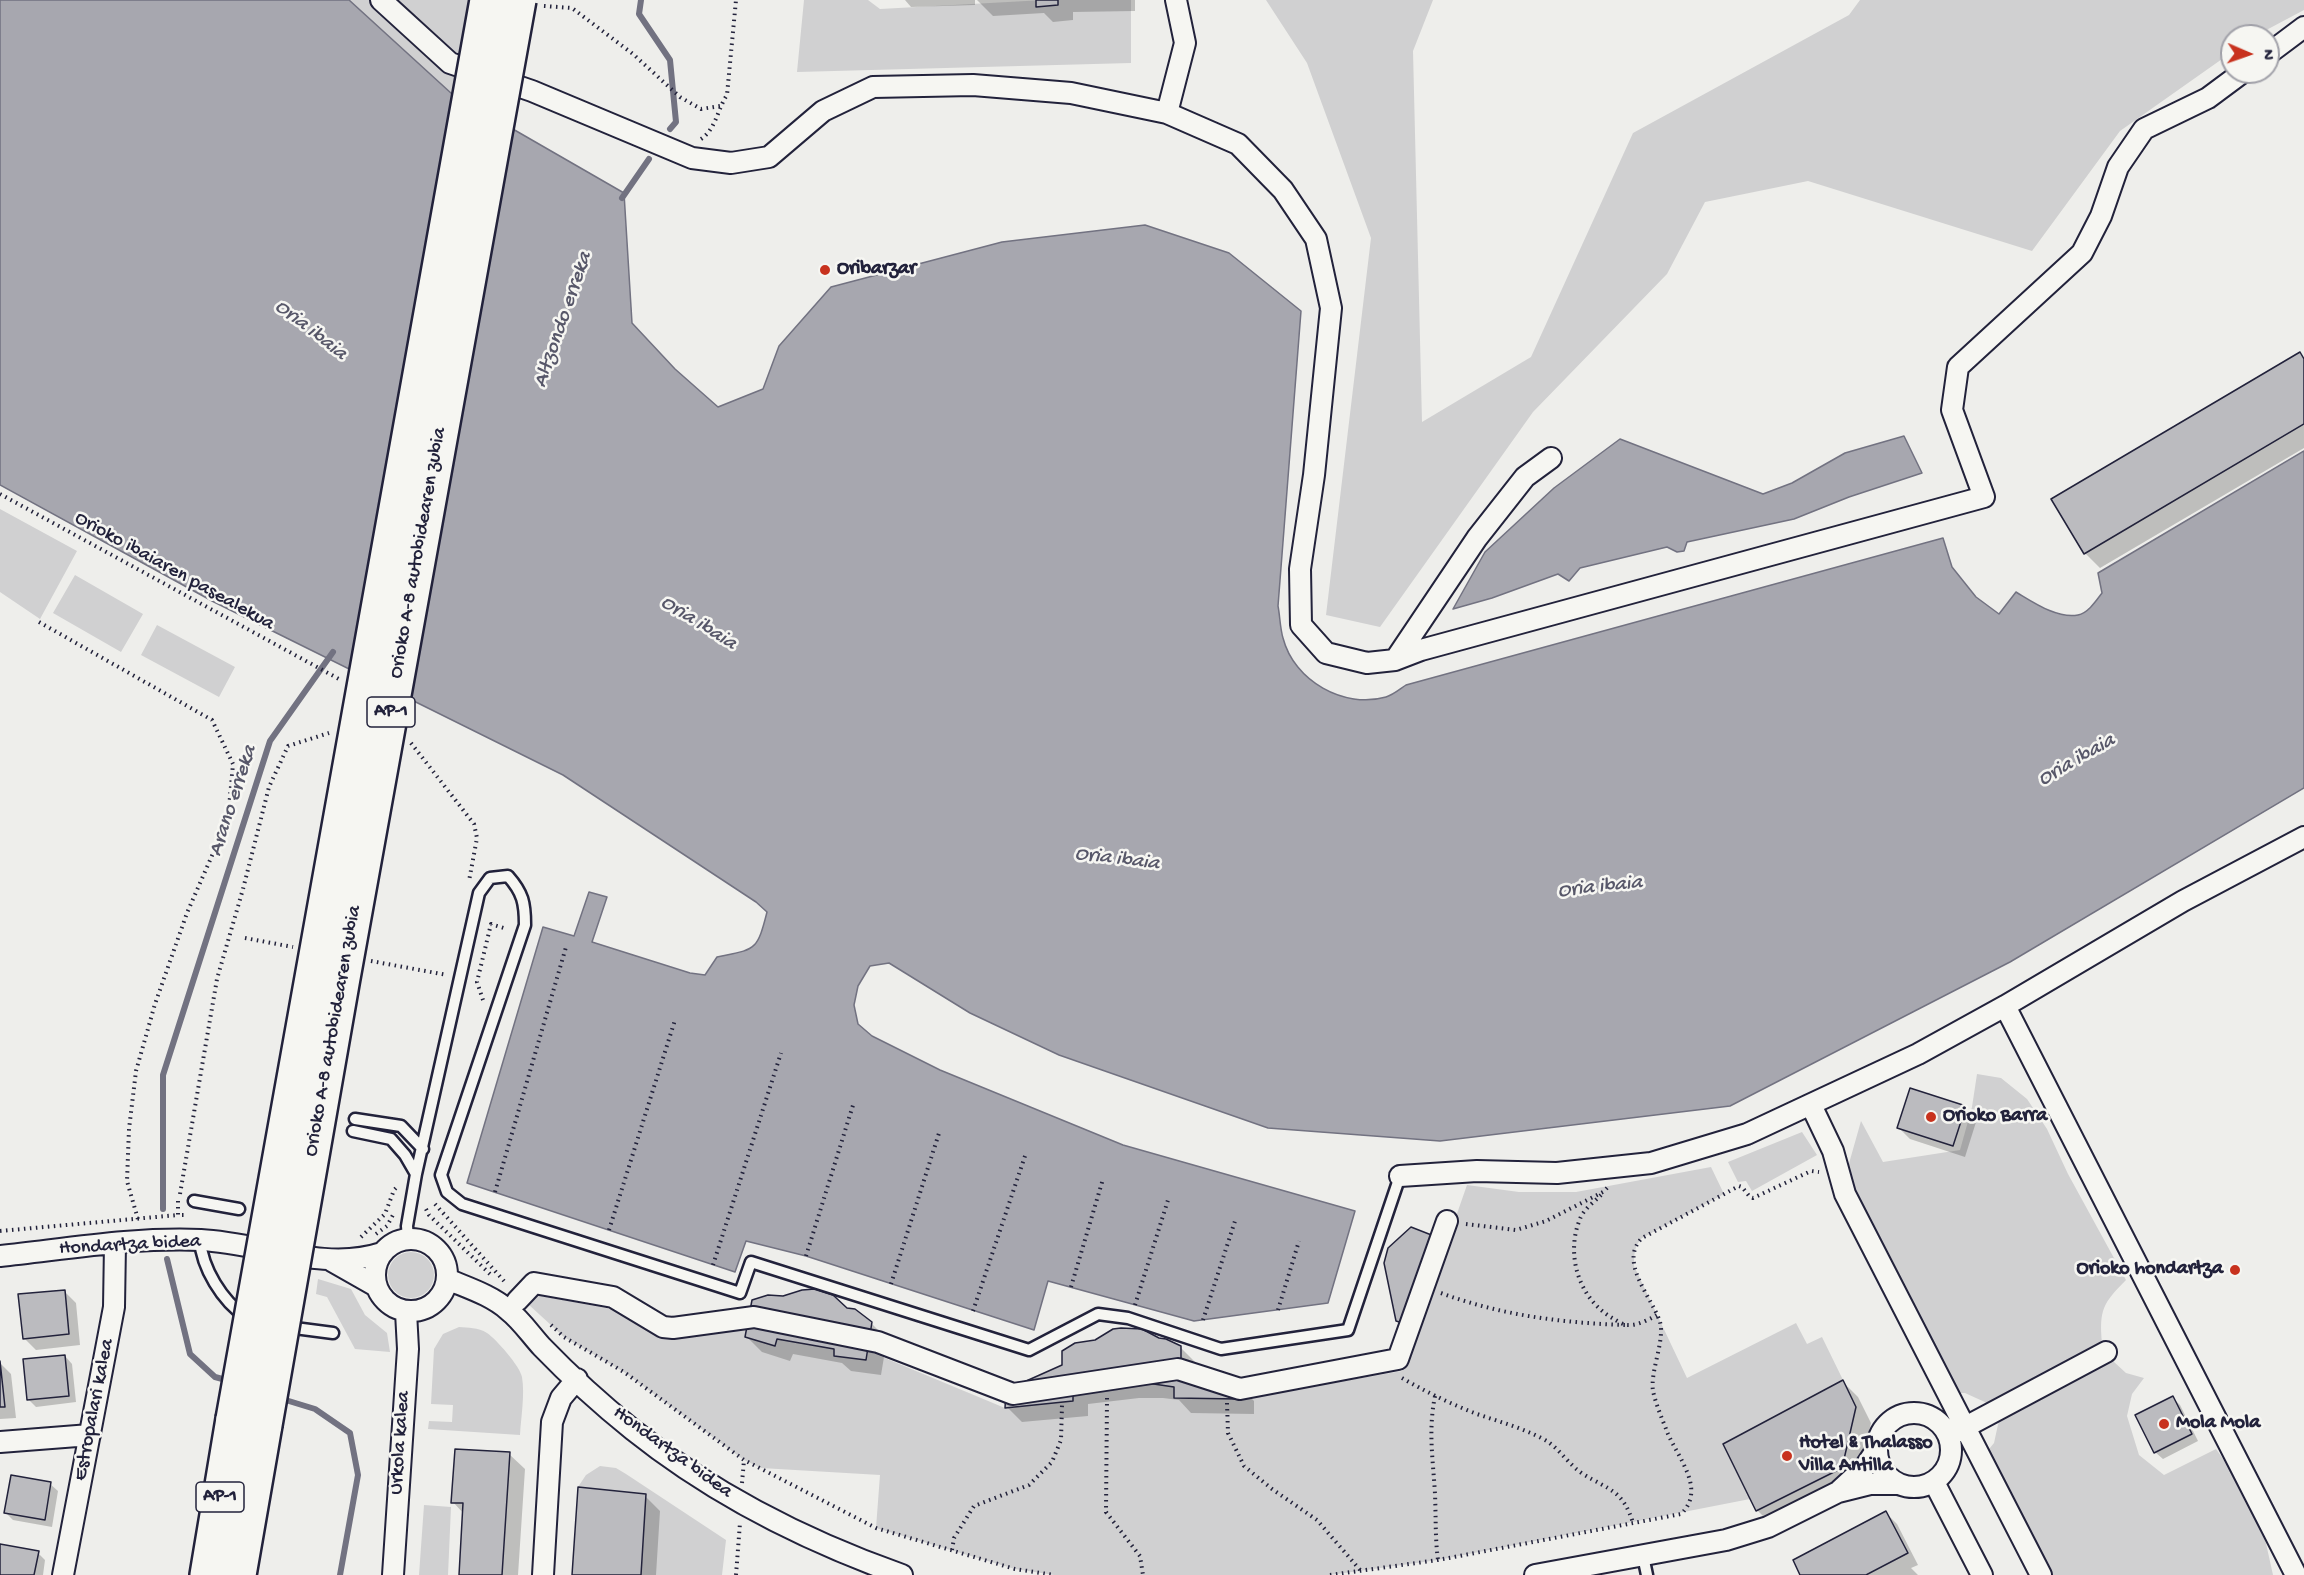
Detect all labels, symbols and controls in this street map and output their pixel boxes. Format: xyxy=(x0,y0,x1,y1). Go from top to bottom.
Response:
north arrow xyxy=(2220,24,2280,84)
text: N xyxy=(2257,49,2276,60)
water label: Altzondo erreka xyxy=(529,249,599,391)
place label: Oribarzar xyxy=(837,258,916,282)
marker: Oribarzar xyxy=(818,263,832,277)
water label: Oria ibaia xyxy=(269,295,351,367)
street label: Orioko A-8 autobidearen zubia xyxy=(385,426,453,680)
street label: Orioko ibaiaren pasealekua xyxy=(70,507,278,637)
water label: Oria ibaia xyxy=(655,591,741,657)
road number: AP-1 xyxy=(367,697,415,727)
water label: Oria ibaia xyxy=(2034,729,2120,793)
water label: Arano erreka xyxy=(204,742,264,860)
water label: Oria ibaia xyxy=(1073,842,1161,878)
water label: Oria ibaia xyxy=(1557,871,1643,905)
street label: Orioko A-8 autobidearen zubia xyxy=(300,904,368,1158)
place label: Orioko Barra xyxy=(1943,1105,2047,1129)
marker: Orioko Barra xyxy=(1924,1110,1938,1124)
street label: Hondartza bidea xyxy=(58,1230,202,1262)
place label: Orioko hondartza xyxy=(2077,1258,2223,1282)
marker: Orioko hondartza xyxy=(2228,1263,2242,1277)
street label: Estropalari kalea xyxy=(69,1337,121,1483)
street label: Urkola kalea xyxy=(385,1390,417,1496)
street label: Hondartza bidea xyxy=(607,1402,737,1504)
place label: Mola Mola xyxy=(2176,1412,2260,1436)
marker: Mola Mola xyxy=(2157,1417,2171,1431)
place label: Hotel & Thalasso Villa Antilla xyxy=(1799,1432,1933,1479)
marker: Hotel & Thalasso Villa Antilla xyxy=(1780,1449,1794,1463)
road number: AP-1 xyxy=(196,1482,244,1512)

